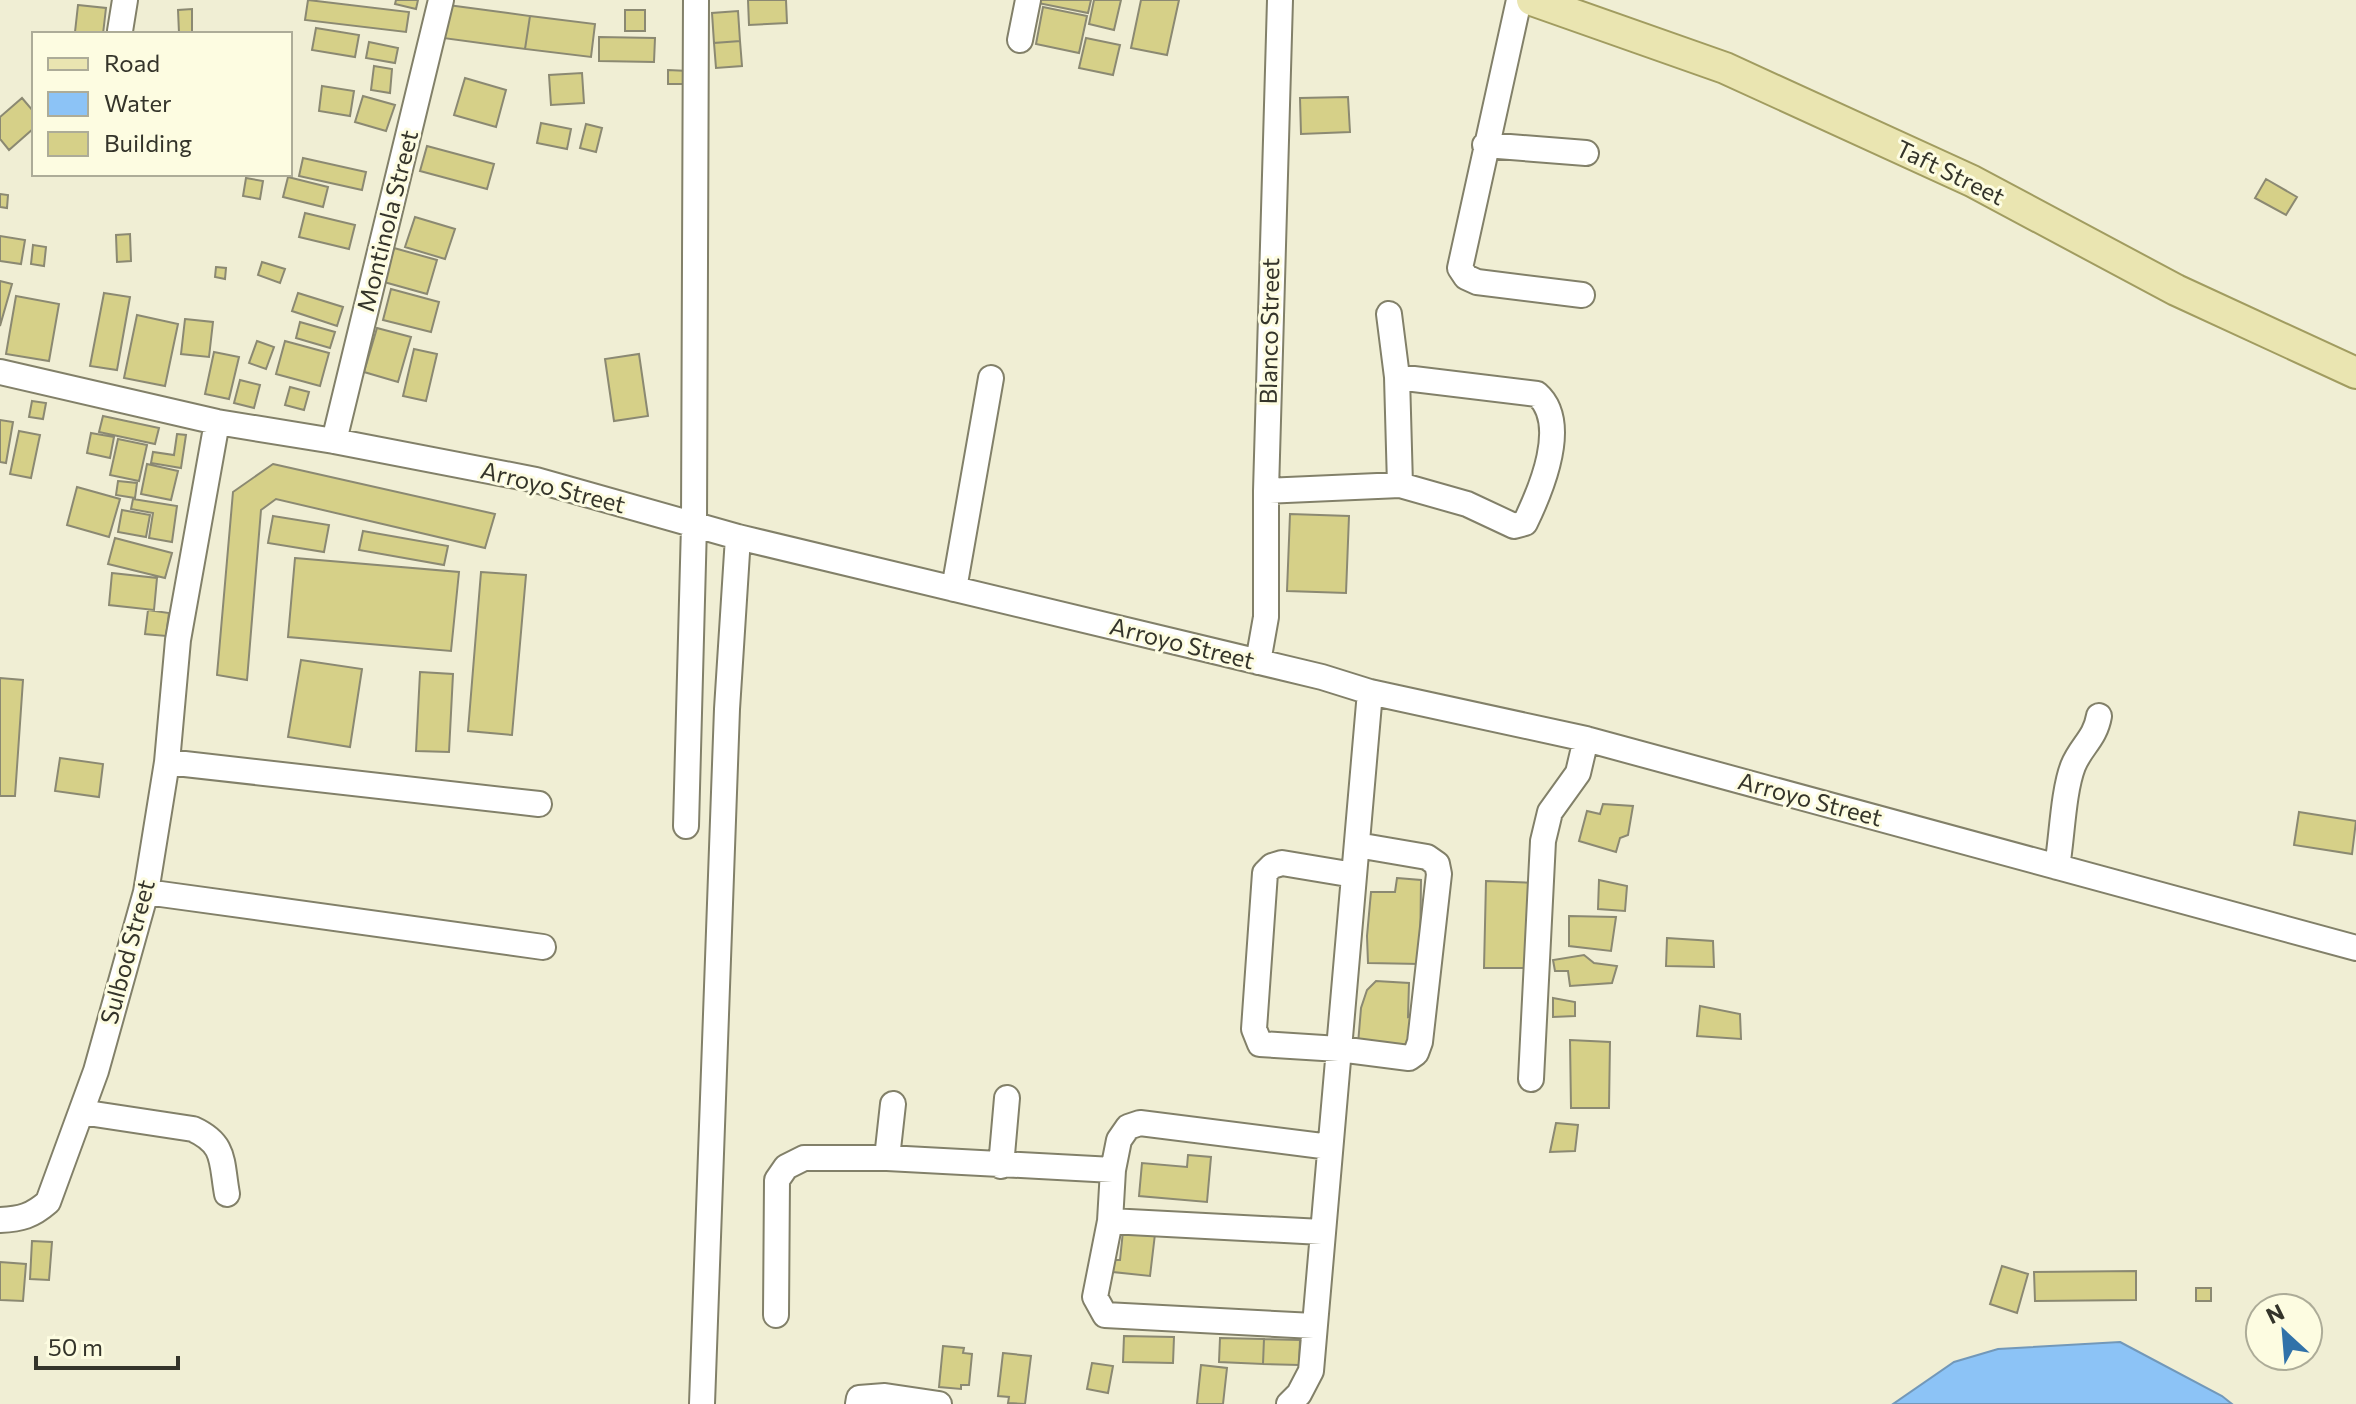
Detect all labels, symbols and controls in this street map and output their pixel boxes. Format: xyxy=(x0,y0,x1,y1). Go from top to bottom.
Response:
legend xyxy=(32,32,292,176)
text: Road xyxy=(104,48,160,77)
text: Water xyxy=(104,88,172,117)
street label: Montinola Street xyxy=(350,127,423,314)
text: Building xyxy=(104,128,192,157)
street label: Taft Street xyxy=(1891,133,2010,211)
street label: Blanco Street xyxy=(1253,257,1284,404)
street label: Arroyo Street xyxy=(478,455,629,519)
street label: Arroyo Street xyxy=(1107,611,1258,675)
street label: Arroyo Street xyxy=(1735,765,1886,832)
street label: Sulbod Street xyxy=(93,876,160,1027)
north arrow xyxy=(2244,1292,2324,1372)
text: N xyxy=(2262,1298,2288,1329)
scale bar xyxy=(36,1320,178,1370)
text: 50 m xyxy=(48,1332,103,1361)

